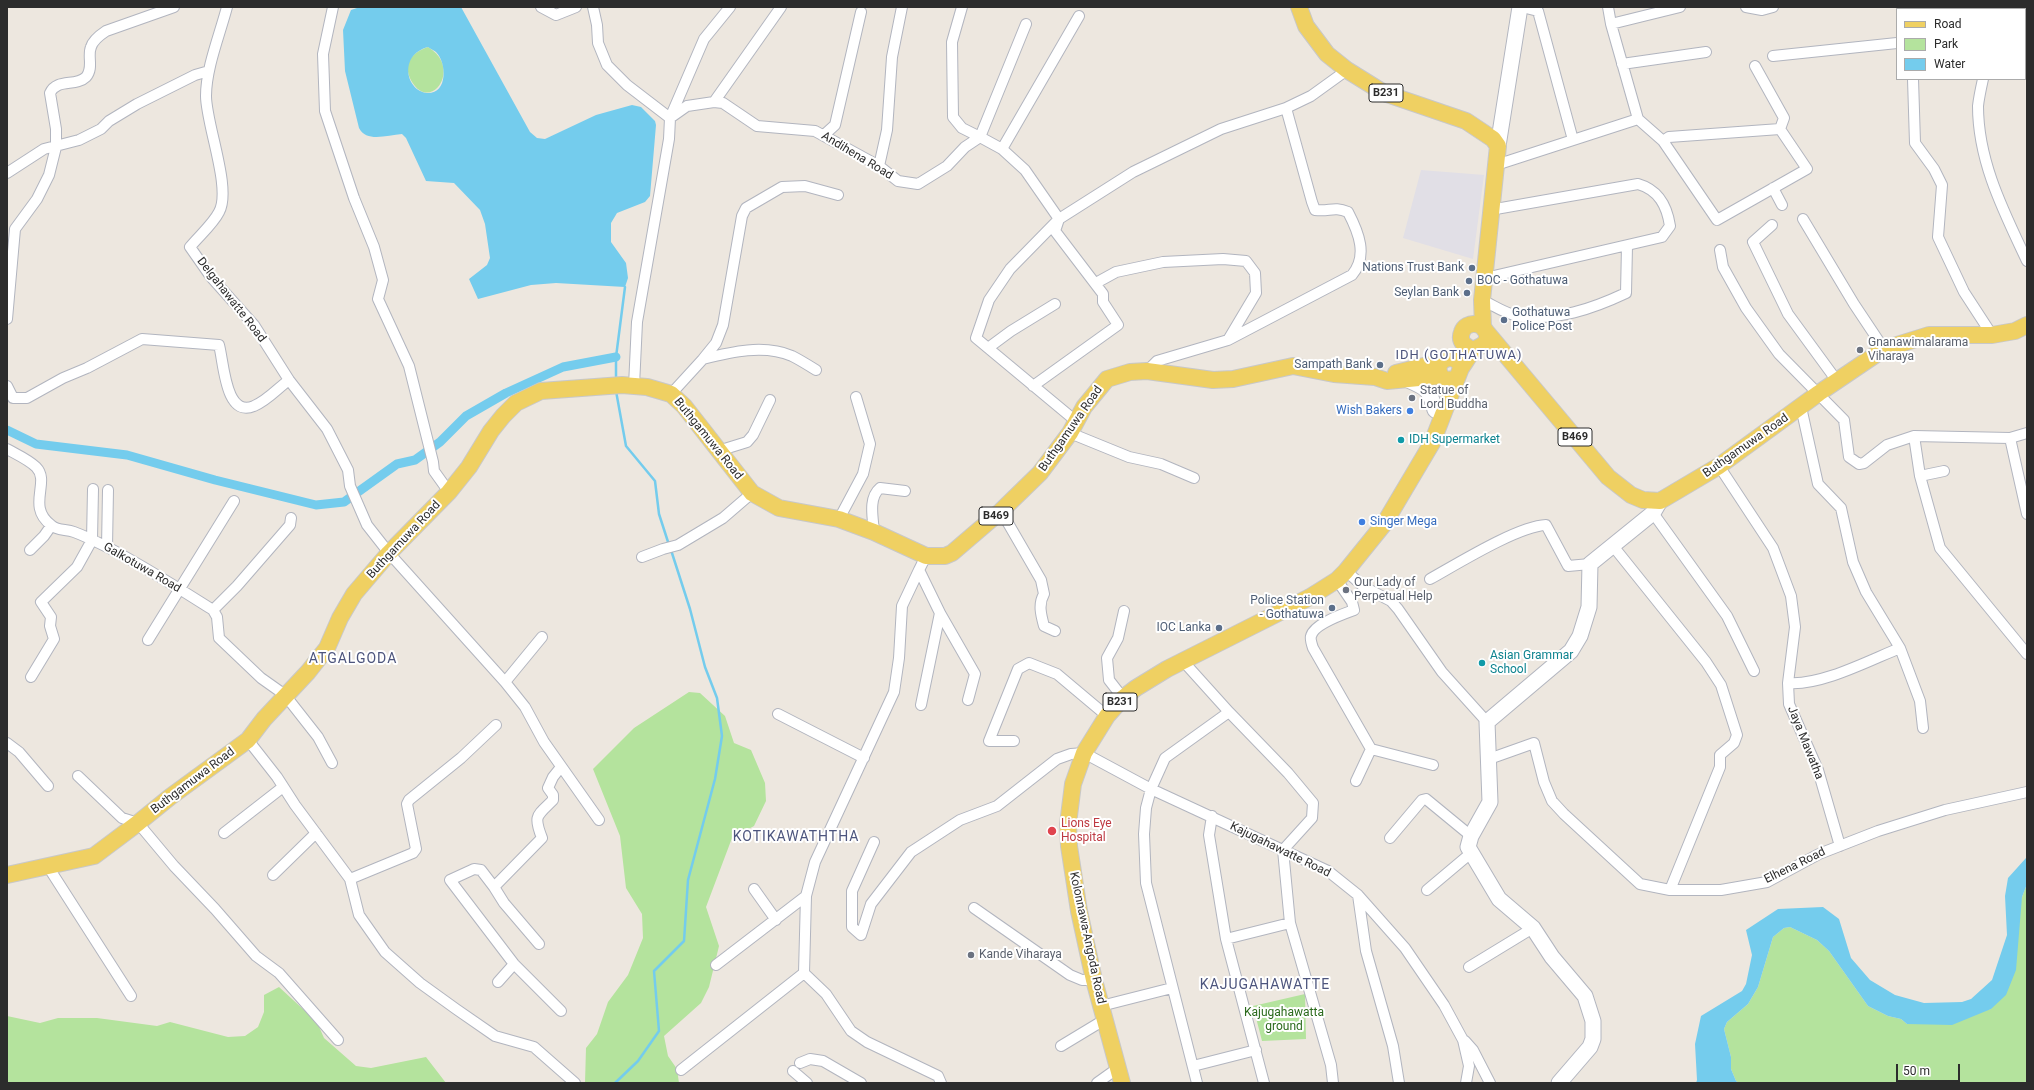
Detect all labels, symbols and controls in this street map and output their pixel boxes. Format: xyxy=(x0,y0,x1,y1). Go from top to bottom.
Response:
legend xyxy=(1896,8,2026,80)
text: Road xyxy=(1934,17,1962,31)
text: Park xyxy=(1934,37,1958,51)
text: Water xyxy=(1934,57,1965,71)
road number: B231 xyxy=(1369,84,1403,102)
street label: Andihena Road xyxy=(819,129,895,183)
street label: Delgahawatte Road xyxy=(193,255,269,345)
place label: Nations Trust Bank xyxy=(1362,261,1464,275)
marker: Nations Trust Bank xyxy=(1467,263,1477,273)
place label: BOC - Gothatuwa xyxy=(1477,274,1568,288)
marker: BOC - Gothatuwa xyxy=(1464,276,1474,286)
place label: Seylan Bank xyxy=(1394,286,1459,300)
marker: Seylan Bank xyxy=(1462,288,1472,298)
place label: Gothatuwa Police Post xyxy=(1512,306,1572,334)
marker: Gothatuwa Police Post xyxy=(1499,315,1509,325)
place label: Gnanawimalarama Viharaya xyxy=(1868,336,1968,364)
marker: Gnanawimalarama Viharaya xyxy=(1855,345,1865,355)
district label: IDH (GOTHATUWA) xyxy=(1396,348,1522,364)
place label: Sampath Bank xyxy=(1294,358,1372,372)
marker: Sampath Bank xyxy=(1375,360,1385,370)
street label: Buthgamuwa Road xyxy=(1036,383,1106,475)
place label: Statue of Lord Buddha xyxy=(1420,384,1488,412)
marker: Statue of Lord Buddha xyxy=(1407,393,1417,403)
street label: Buthgamuwa Road xyxy=(671,395,745,483)
place label: Wish Bakers xyxy=(1336,404,1402,418)
marker: Wish Bakers xyxy=(1405,406,1415,416)
street label: Buthgamuwa Road xyxy=(1700,411,1792,481)
road number: B469 xyxy=(1558,428,1592,446)
place label: IDH Supermarket xyxy=(1409,433,1500,447)
marker: IDH Supermarket xyxy=(1396,435,1406,445)
street label: Buthgamuwa Road xyxy=(364,498,444,582)
road number: B469 xyxy=(979,507,1013,525)
place label: Singer Mega xyxy=(1370,515,1437,529)
marker: Singer Mega xyxy=(1357,517,1367,527)
street label: Galkotuwa Road xyxy=(101,540,183,596)
place label: Our Lady of Perpetual Help xyxy=(1354,576,1433,604)
marker: Our Lady of Perpetual Help xyxy=(1341,585,1351,595)
place label: Police Station - Gothatuwa xyxy=(1250,594,1324,622)
marker: Police Station - Gothatuwa xyxy=(1327,603,1337,613)
place label: IOC Lanka xyxy=(1156,621,1211,635)
marker: IOC Lanka xyxy=(1214,623,1224,633)
place label: Asian Grammar School xyxy=(1490,649,1573,677)
district label: ATGALGODA xyxy=(309,651,397,667)
marker: Asian Grammar School xyxy=(1477,658,1487,668)
road number: B231 xyxy=(1103,693,1137,711)
street label: Jaya Mawatha xyxy=(1784,704,1826,782)
street label: Buthgamuwa Road xyxy=(148,745,238,817)
place label: Lions Eye Hospital xyxy=(1061,817,1112,845)
street label: Kajugahawatte Road xyxy=(1227,819,1333,881)
marker: Lions Eye Hospital xyxy=(1046,825,1058,837)
district label: KOTIKAWATHTHA xyxy=(733,829,859,845)
street label: Elhena Road xyxy=(1762,845,1828,887)
street label: Kolonnawa-Angoda Road xyxy=(1066,871,1108,1005)
place label: Kande Viharaya xyxy=(979,948,1062,962)
marker: Kande Viharaya xyxy=(966,950,976,960)
district label: KAJUGAHAWATTE xyxy=(1200,977,1330,993)
park label: Kajugahawatta ground xyxy=(1244,1006,1324,1034)
scale bar xyxy=(1898,1056,1962,1082)
text: 50 m xyxy=(1903,1064,1930,1078)

